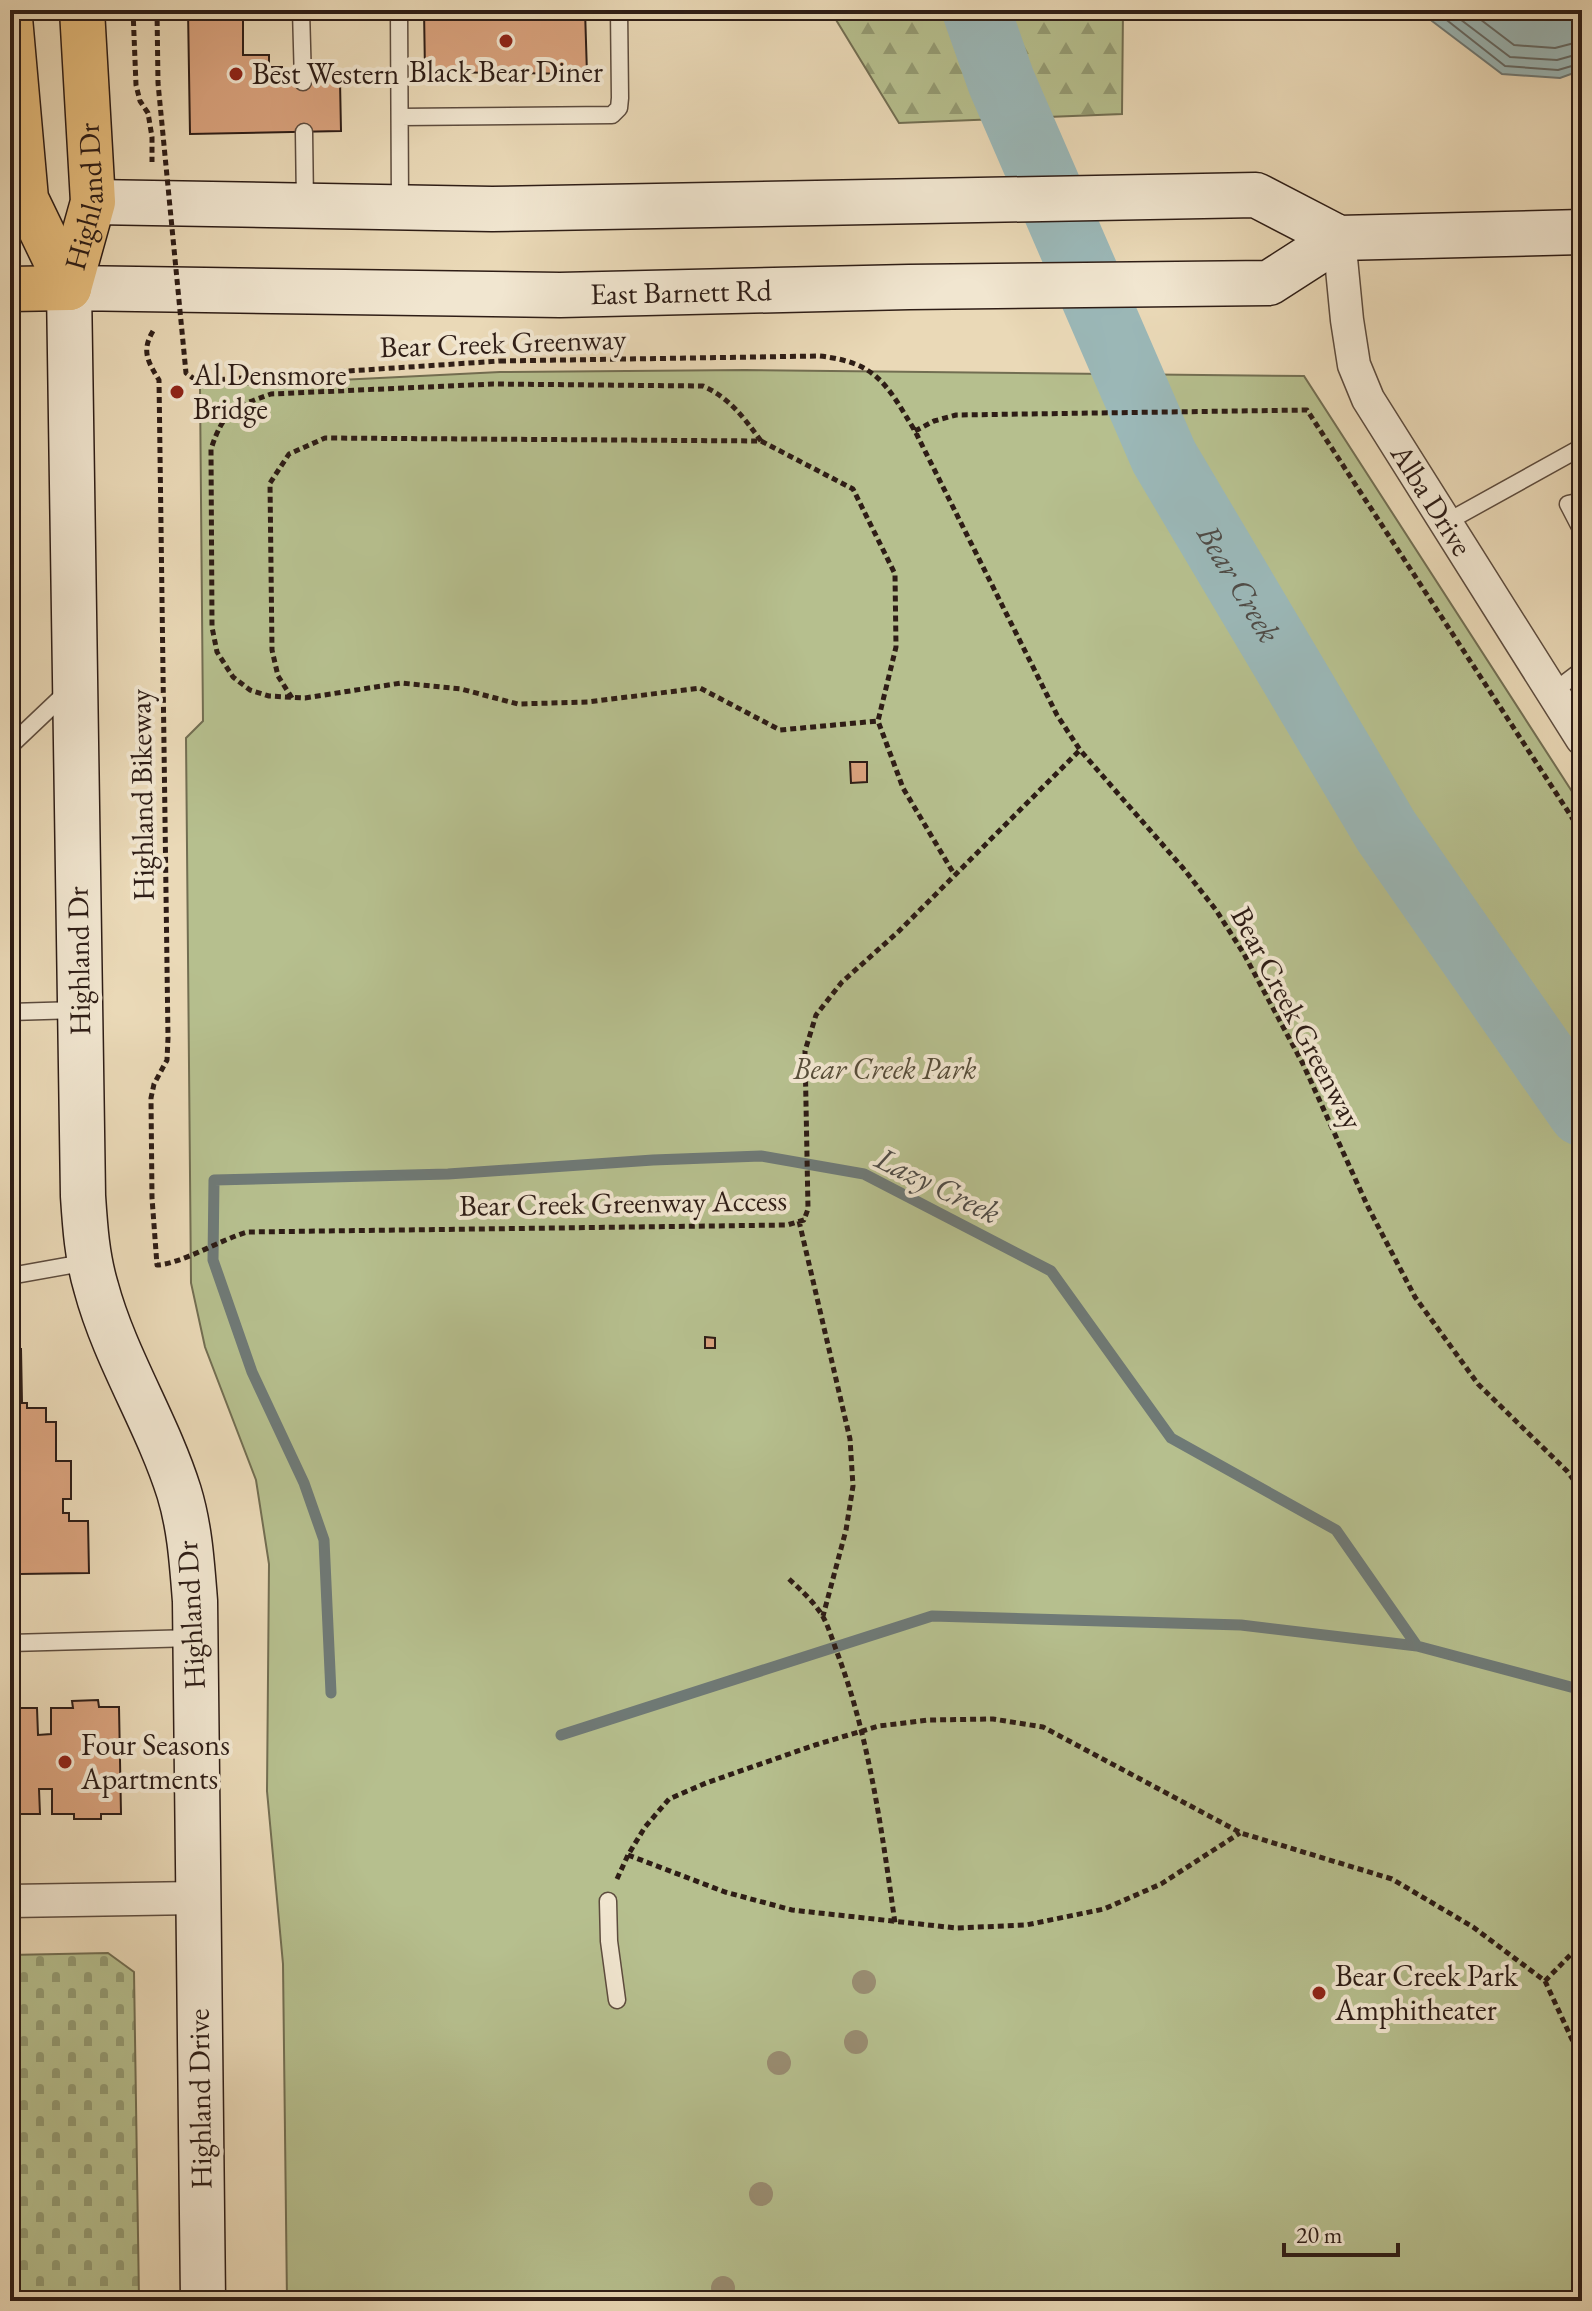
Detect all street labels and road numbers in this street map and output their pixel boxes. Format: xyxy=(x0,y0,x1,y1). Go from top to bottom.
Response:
street label: Highland Dr xyxy=(55,122,112,274)
street label: East Barnett Rd xyxy=(589,270,773,313)
street label: Bear Creek Greenway xyxy=(379,319,628,366)
street label: Alba Drive xyxy=(1382,436,1482,563)
street label: Highland Bikeway xyxy=(120,688,163,901)
street label: Highland Dr xyxy=(58,886,99,1036)
street label: Bear Creek Greenway xyxy=(1222,900,1373,1137)
street label: Bear Creek Greenway Access xyxy=(459,1180,787,1225)
street label: Highland Dr xyxy=(167,1540,214,1690)
street label: Highland Drive xyxy=(178,2008,221,2190)

